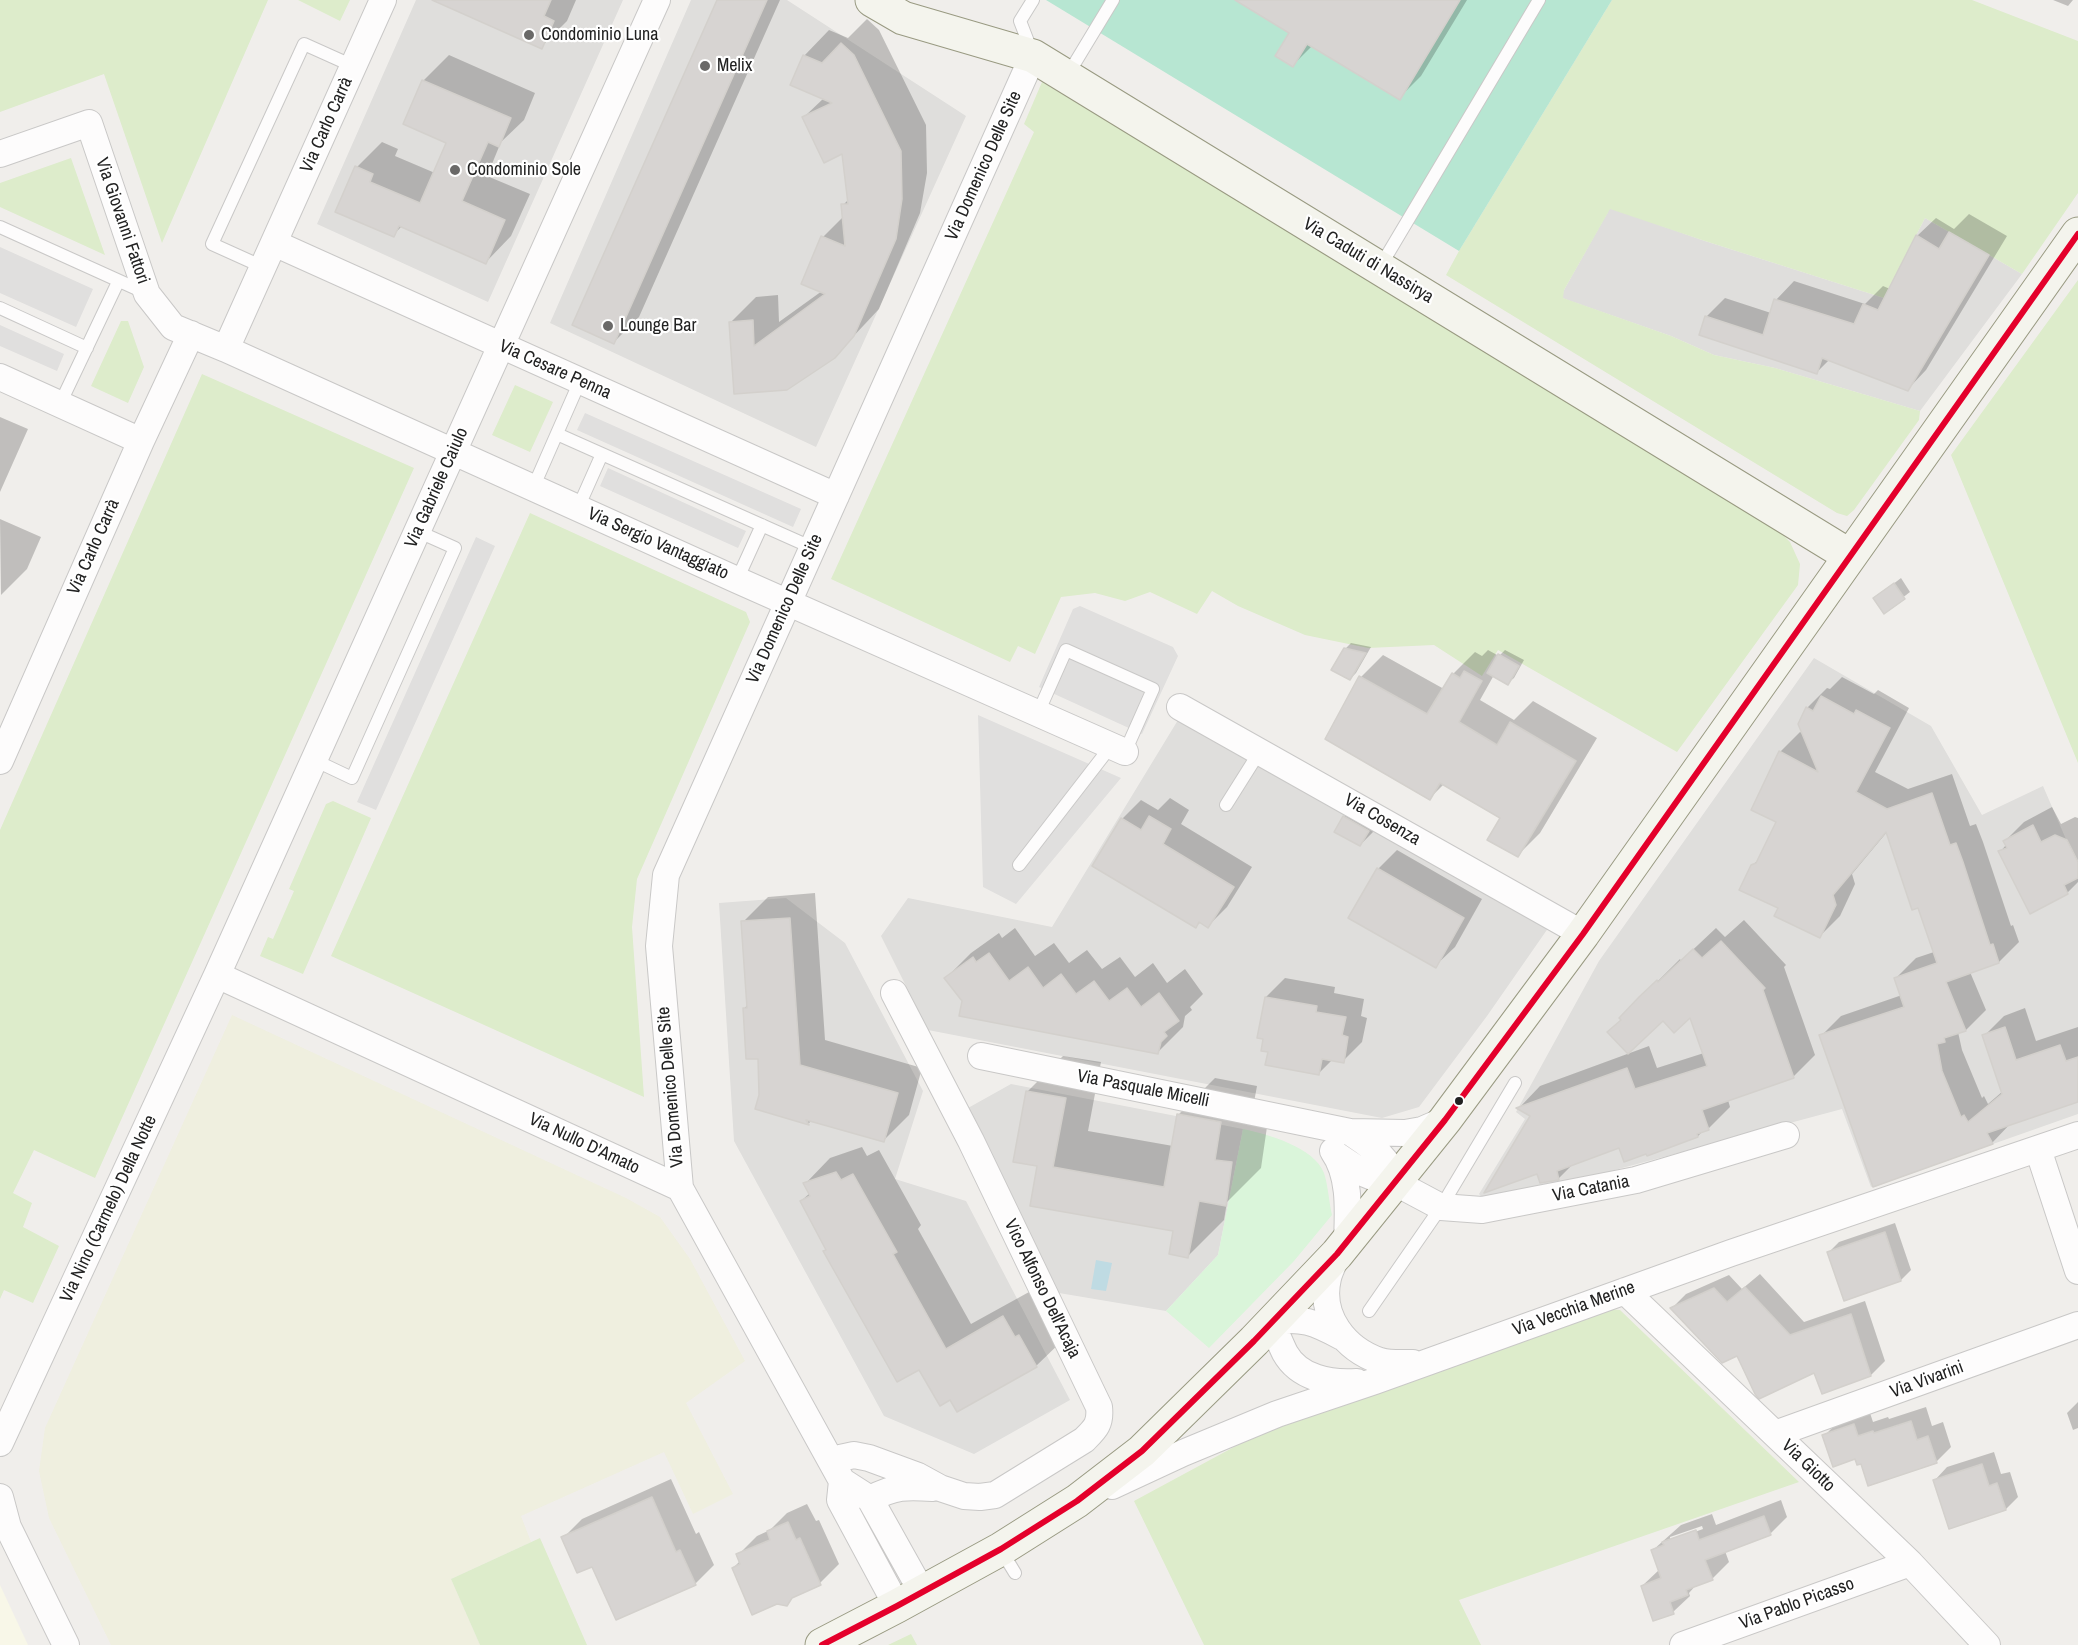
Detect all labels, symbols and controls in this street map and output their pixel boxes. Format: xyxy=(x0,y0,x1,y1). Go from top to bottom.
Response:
place label: Condominio Luna xyxy=(541,24,658,46)
marker: Condominio Luna xyxy=(522,28,536,42)
place label: Melix xyxy=(717,55,752,77)
marker: Melix xyxy=(698,59,712,73)
street label: Via Carlo Carrà xyxy=(296,74,358,176)
street label: Via Domenico Delle Site xyxy=(941,88,1027,244)
street label: Via Giovanni Fattori xyxy=(90,155,154,287)
place label: Condominio Sole xyxy=(467,159,581,181)
marker: Condominio Sole xyxy=(448,163,462,177)
street label: Via Caduti di Nassirya xyxy=(1299,214,1437,308)
place label: Lounge Bar xyxy=(620,315,696,337)
marker: Lounge Bar xyxy=(601,319,615,333)
street label: Via Cesare Penna xyxy=(496,336,614,404)
street label: Via Gabriele Caiulo xyxy=(401,425,473,551)
street label: Via Carlo Carrà xyxy=(63,496,125,598)
street label: Via Sergio Vantaggiato xyxy=(584,503,732,585)
street label: Via Domenico Delle Site xyxy=(742,531,828,687)
street label: Via Cosenza xyxy=(1340,790,1424,850)
street label: Via Domenico Delle Site xyxy=(653,1006,689,1168)
street label: Via Pasquale Micelli xyxy=(1075,1066,1211,1112)
unlabelled marker xyxy=(1453,1095,1465,1107)
street label: Via Nullo D'Amato xyxy=(525,1109,643,1179)
street label: Via Nino (Carmelo) Della Notte xyxy=(56,1112,162,1306)
street label: Via Catania xyxy=(1551,1171,1631,1207)
street label: Vico Alfonso Dell'Acaja xyxy=(999,1216,1085,1362)
street label: Via Vecchia Merine xyxy=(1510,1277,1638,1341)
street label: Via Vivarini xyxy=(1887,1357,1967,1403)
street label: Via Giotto xyxy=(1777,1435,1839,1497)
street label: Via Pablo Picasso xyxy=(1737,1573,1857,1635)

